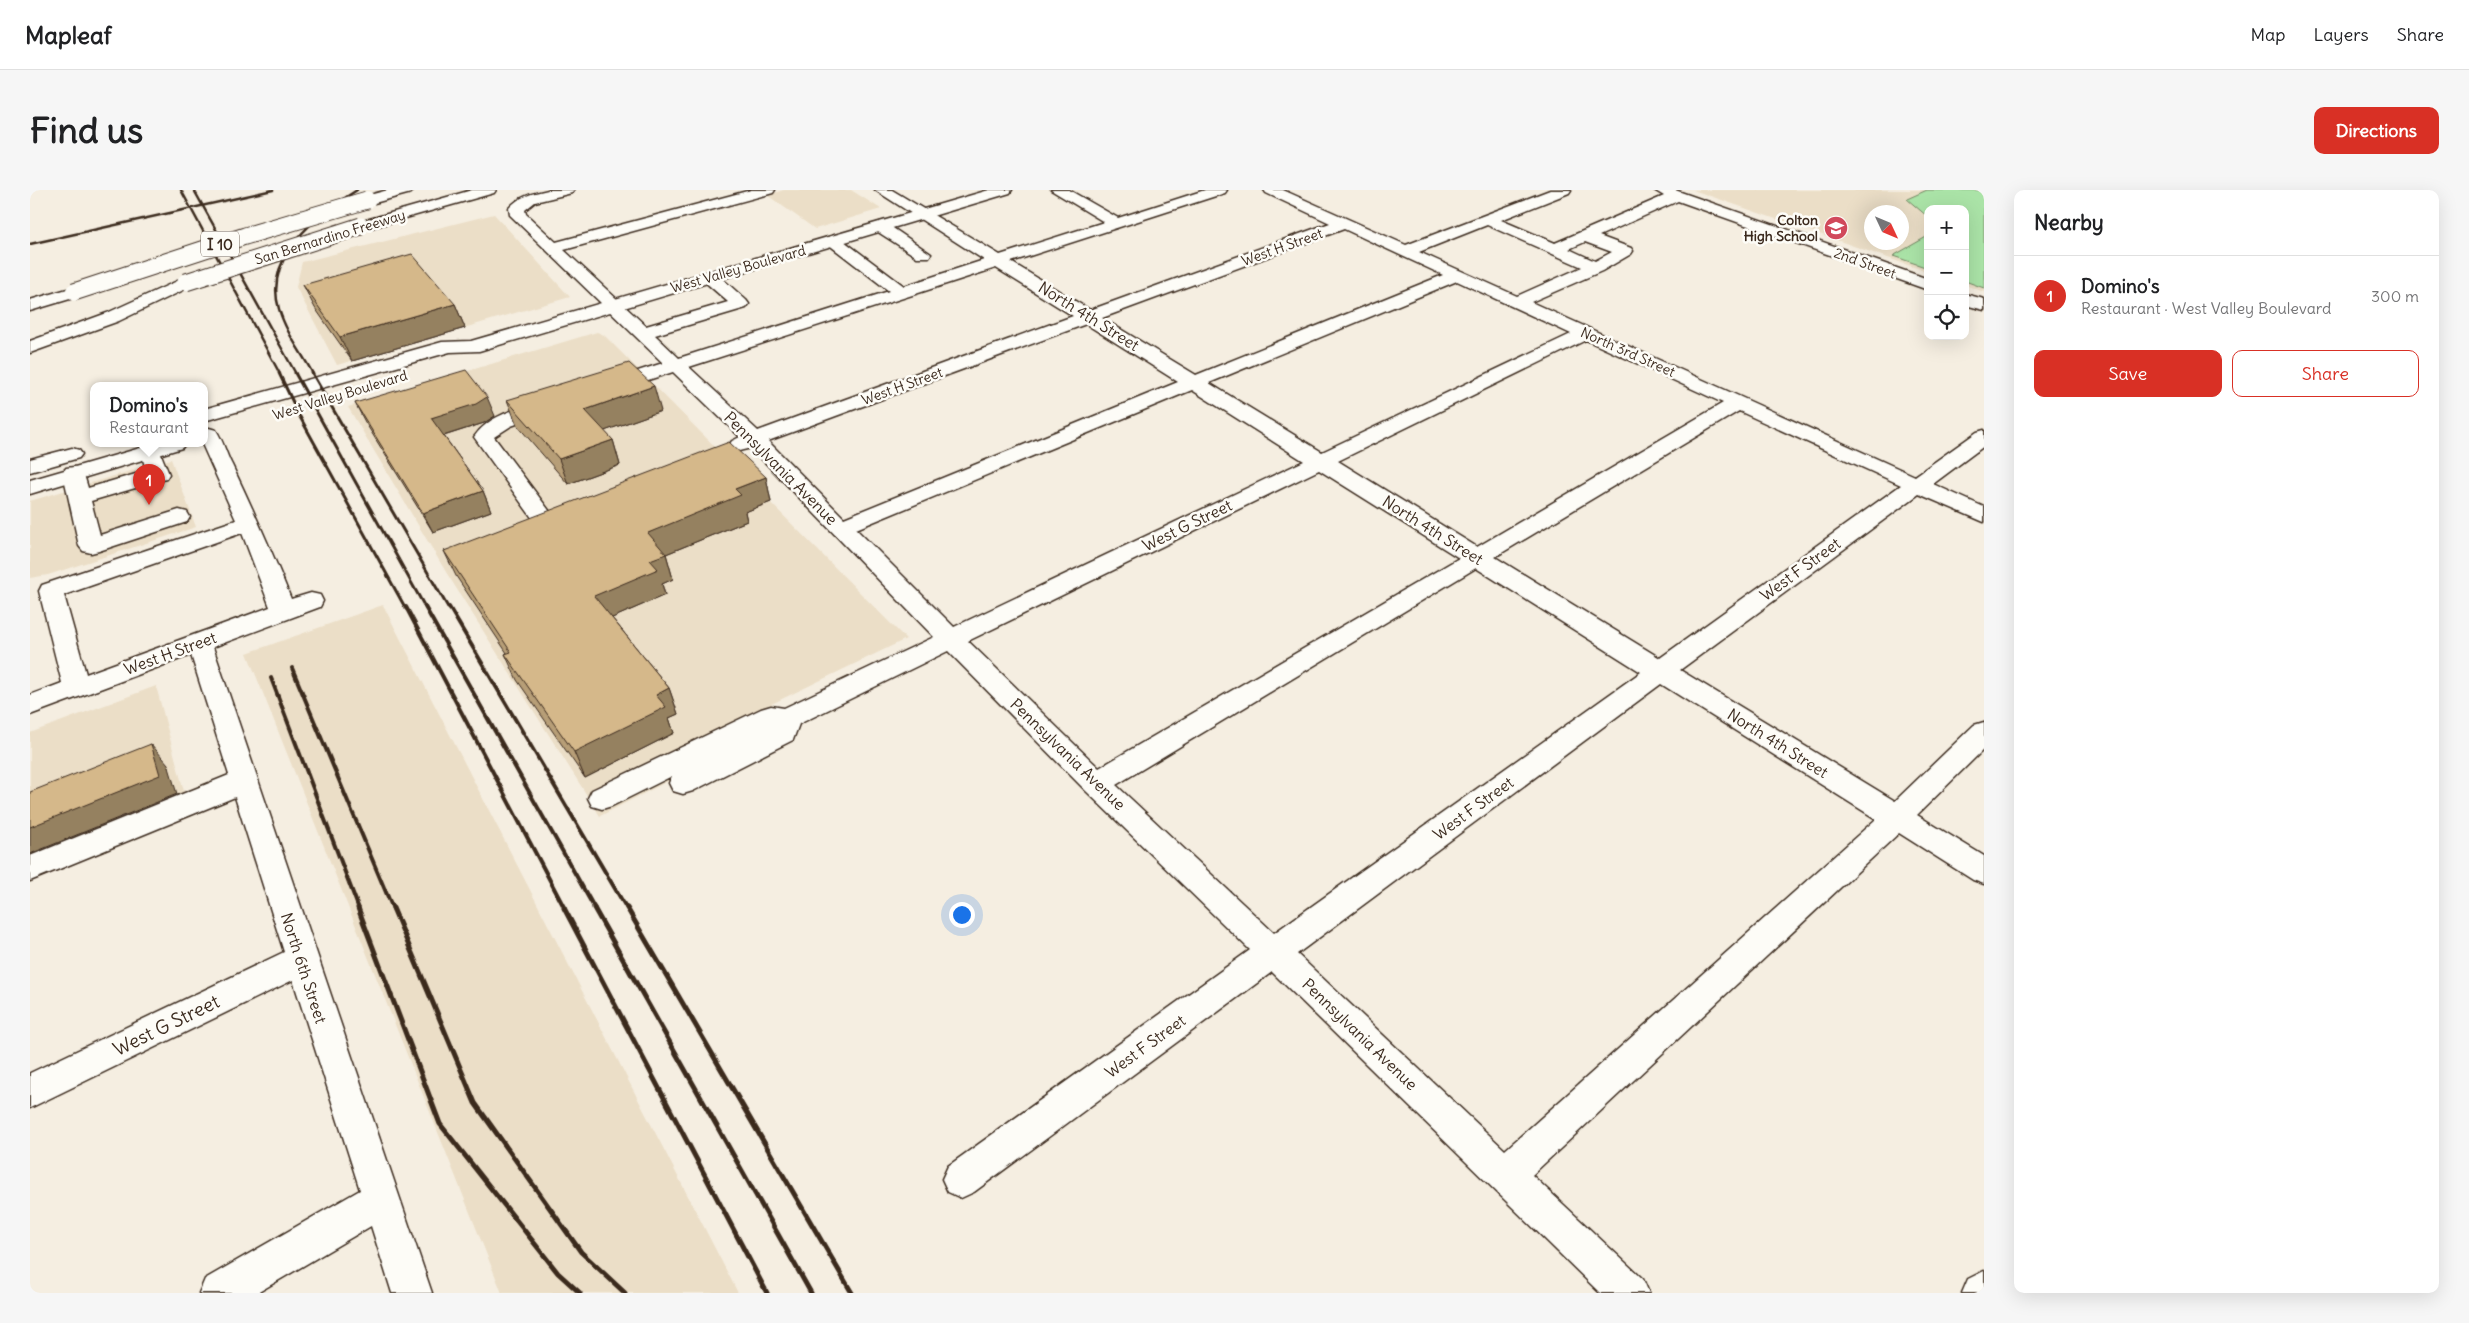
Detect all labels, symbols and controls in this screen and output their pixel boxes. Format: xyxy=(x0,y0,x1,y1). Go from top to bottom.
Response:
text: Mapleaf xyxy=(25,20,112,50)
text: Map xyxy=(2250,23,2285,46)
text: Layers xyxy=(2313,23,2369,46)
text: Share xyxy=(2397,23,2444,46)
button: Directions xyxy=(2314,107,2439,154)
text: Find us xyxy=(30,108,143,152)
north arrow xyxy=(1864,205,1909,250)
map controls xyxy=(1924,205,1969,340)
button: + xyxy=(1924,205,1969,250)
street label: San Bernardino Freeway xyxy=(253,206,407,268)
text: Nearby xyxy=(2034,209,2104,236)
place label: Colton High School xyxy=(1744,211,1818,245)
school or university icon: Colton High School xyxy=(1823,215,1849,241)
street label: West H Street xyxy=(1239,224,1325,270)
road number: I 10 xyxy=(201,232,239,256)
street label: West Valley Boulevard xyxy=(668,241,808,297)
street label: 2nd Street xyxy=(1832,243,1899,283)
button: − xyxy=(1924,250,1969,295)
text: Domino's xyxy=(2081,274,2160,298)
street label: North 4th Street xyxy=(1035,277,1144,355)
text: 1 xyxy=(2047,286,2053,306)
text: 300 m xyxy=(2371,286,2419,306)
button: locate xyxy=(1924,295,1969,340)
text: Restaurant · West Valley Boulevard xyxy=(2081,298,2332,318)
street label: North 3rd Street xyxy=(1578,323,1678,381)
button: Save xyxy=(2034,350,2222,397)
button: Share xyxy=(2232,350,2419,397)
street label: West H Street xyxy=(859,363,945,409)
street label: West Valley Boulevard xyxy=(270,366,410,424)
popup xyxy=(90,382,208,447)
text: Domino's xyxy=(109,393,188,417)
street label: Pennsylvania Avenue xyxy=(720,407,842,529)
text: Restaurant xyxy=(109,417,189,437)
pin: 1 xyxy=(133,464,165,505)
street label: North 4th Street xyxy=(1379,491,1488,569)
street label: West G Street xyxy=(1139,494,1236,555)
street label: West F Street xyxy=(1756,533,1845,605)
street label: West H Street xyxy=(121,627,220,679)
street label: Pennsylvania Avenue xyxy=(1006,694,1130,814)
street label: North 4th Street xyxy=(1724,704,1833,782)
street label: West F Street xyxy=(1429,772,1518,844)
your location xyxy=(949,902,975,928)
street label: North 6th Street xyxy=(277,910,332,1026)
street label: Pennsylvania Avenue xyxy=(1298,974,1422,1094)
street label: West G Street xyxy=(109,989,223,1061)
street label: West F Street xyxy=(1101,1010,1190,1082)

